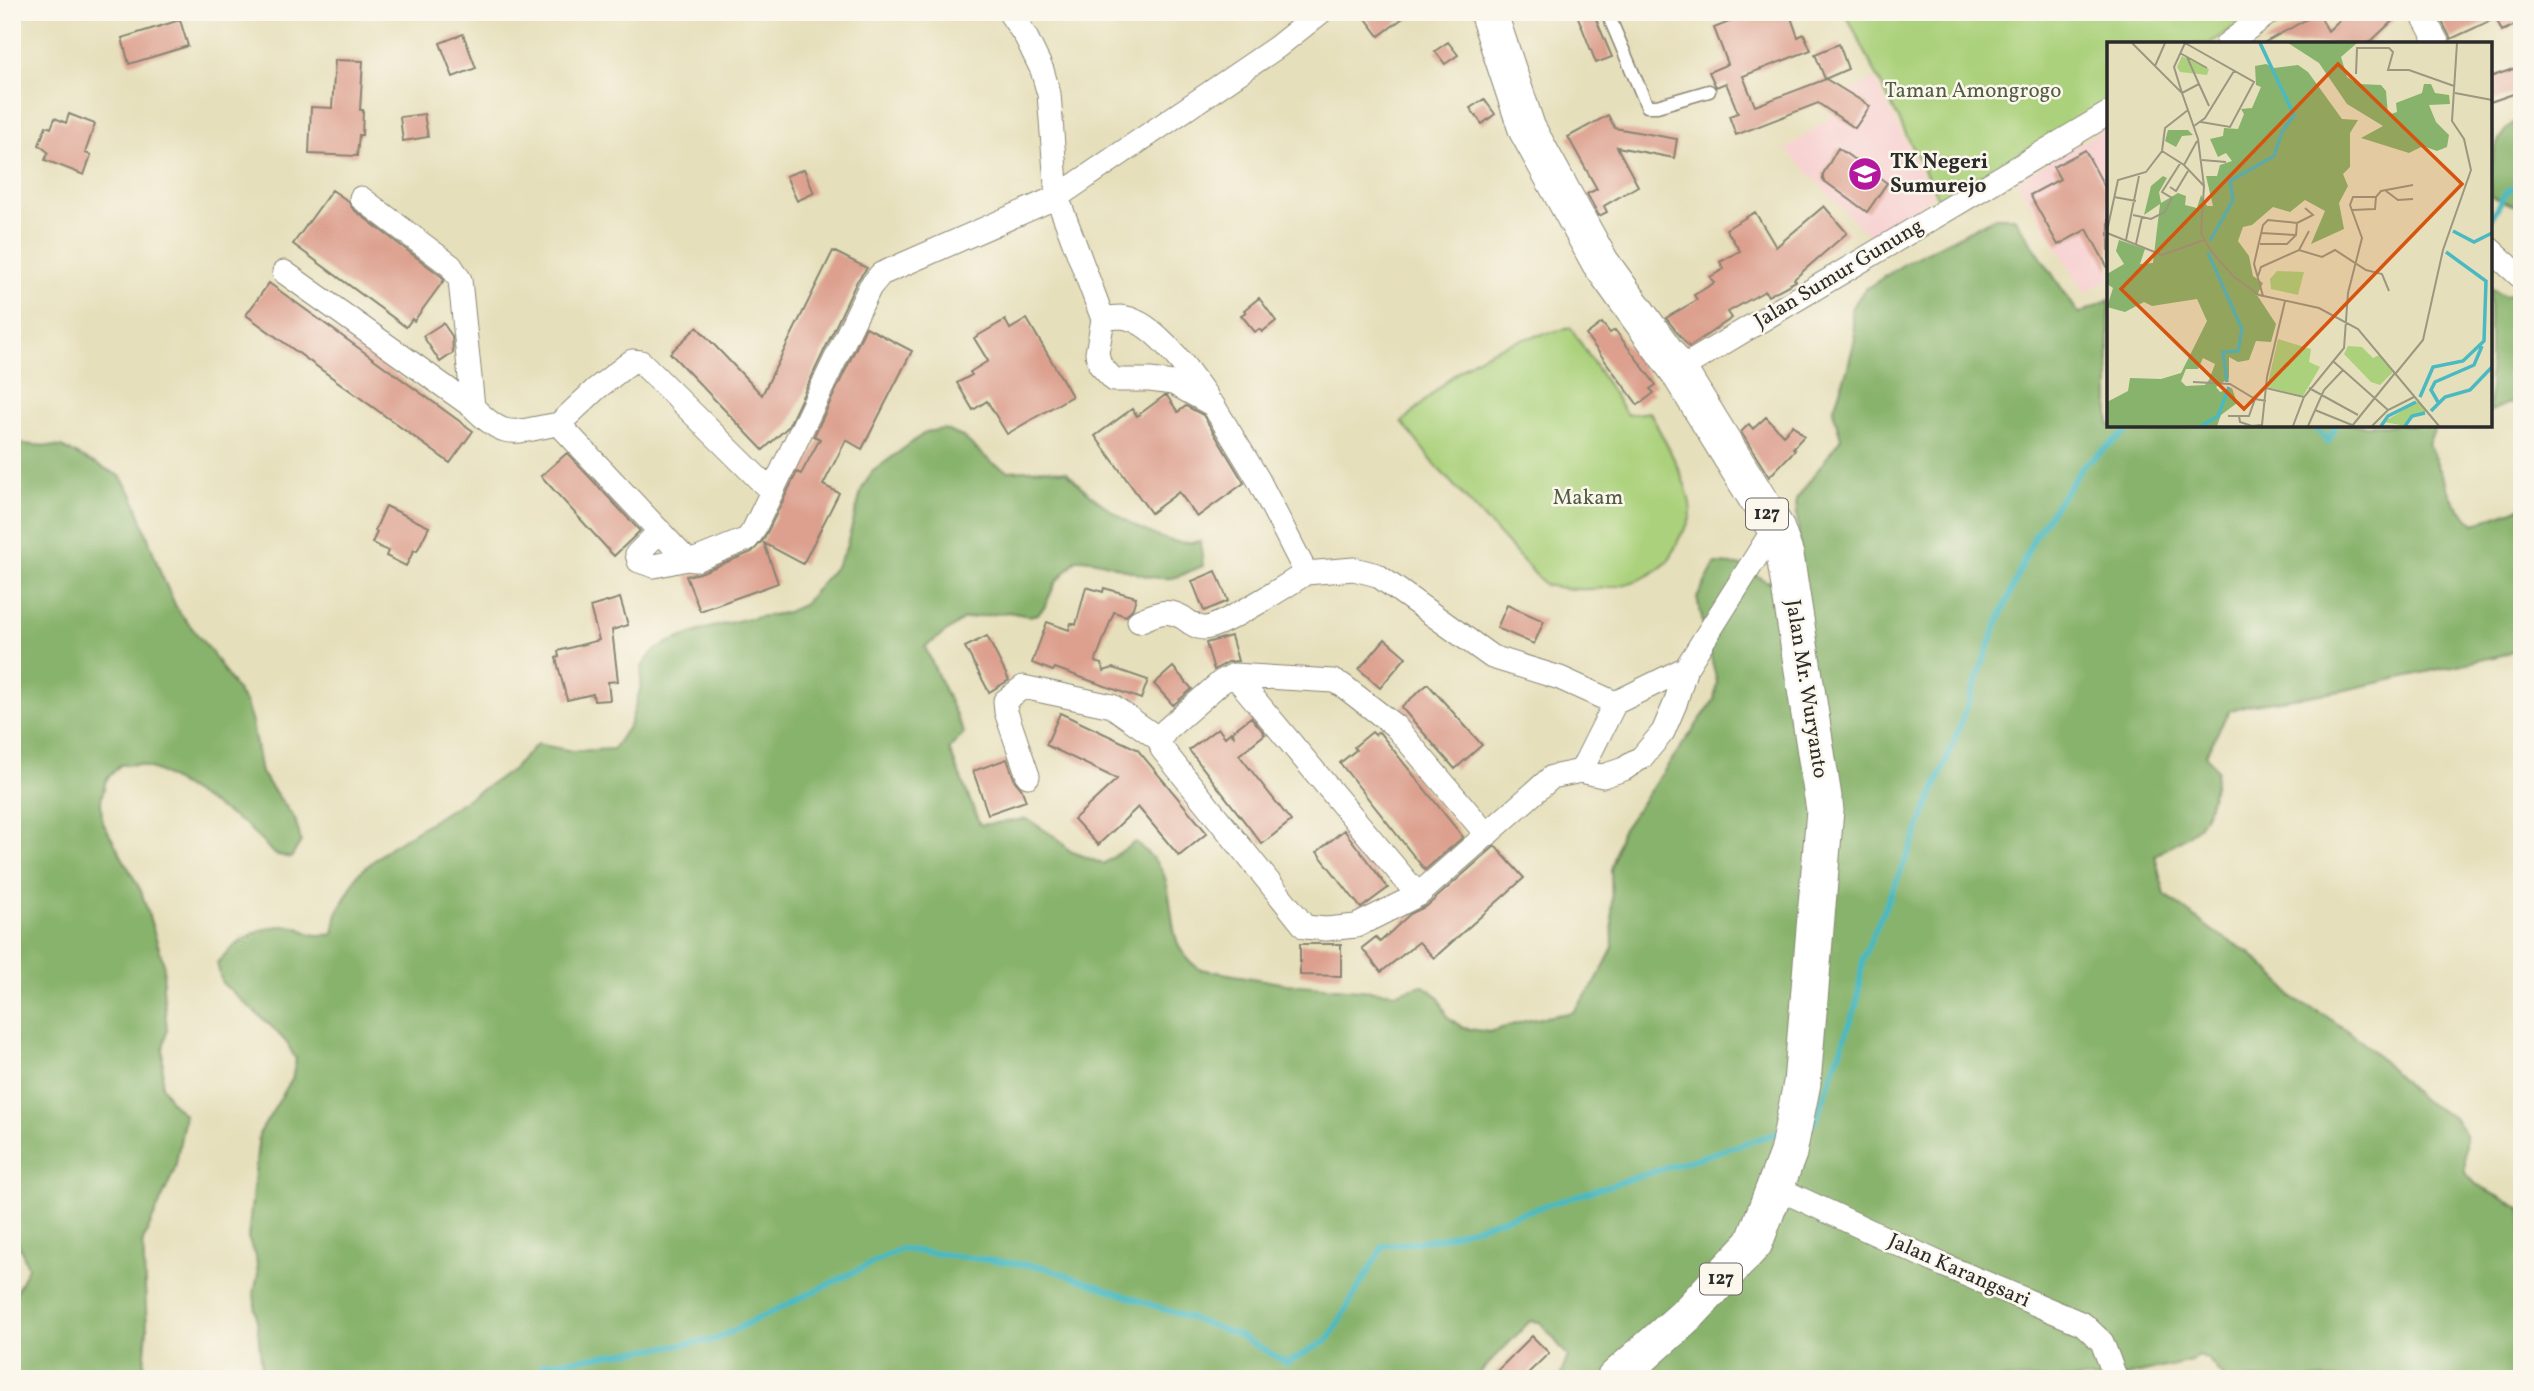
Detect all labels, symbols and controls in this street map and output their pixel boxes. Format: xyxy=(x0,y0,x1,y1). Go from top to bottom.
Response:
inset map xyxy=(2107,42,2492,427)
park label: Taman Amongrogo xyxy=(1885,77,2061,106)
place label: TK Negeri Sumurejo xyxy=(1890,148,1988,201)
school or university icon: TK Negeri Sumurejo xyxy=(1846,155,1884,193)
street label: Jalan Sumur Gunung xyxy=(1749,212,1929,336)
park label: Makam xyxy=(1553,484,1623,513)
road number: 127 xyxy=(1746,499,1788,530)
street label: Jalan Mr. Wuryanto xyxy=(1778,598,1834,780)
street label: Jalan Karangsari xyxy=(1883,1227,2035,1315)
road number: 127 xyxy=(1700,1264,1742,1294)

